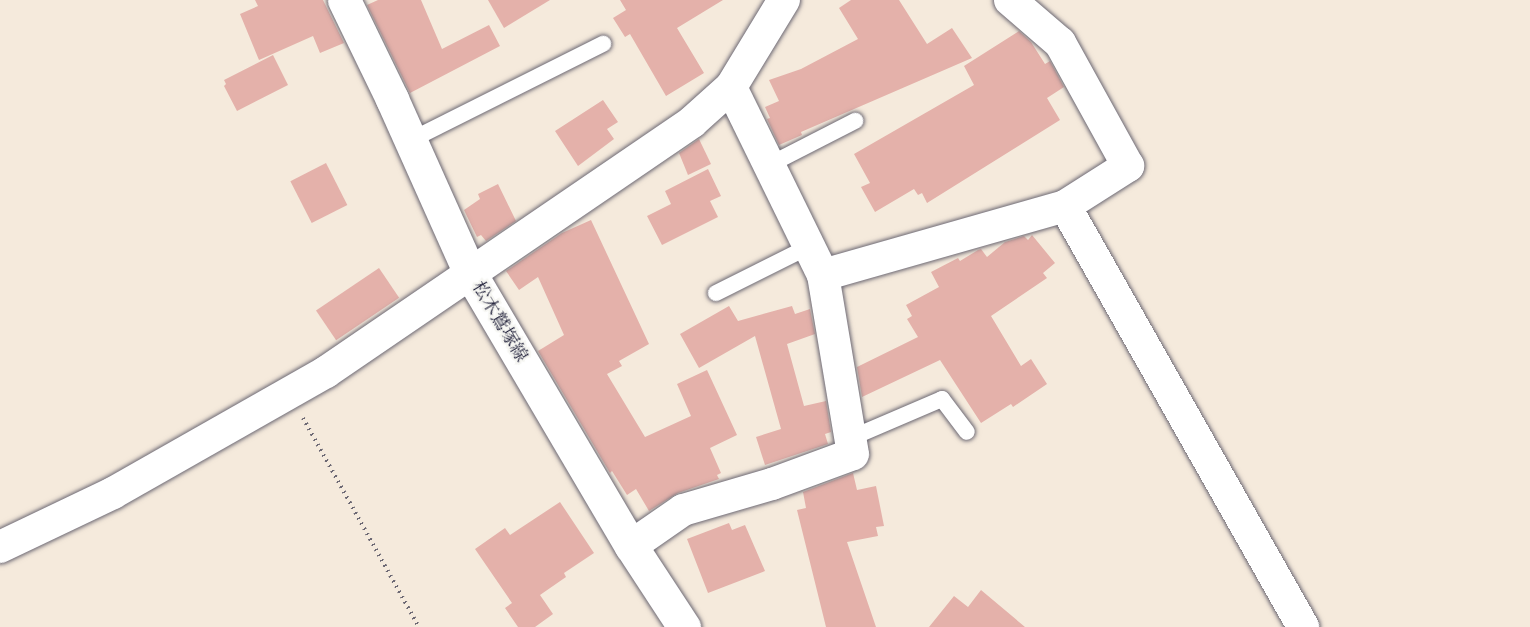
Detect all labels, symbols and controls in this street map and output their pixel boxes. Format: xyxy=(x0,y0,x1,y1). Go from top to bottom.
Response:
street label: 松木鷲塚線 xyxy=(467,278,531,366)

